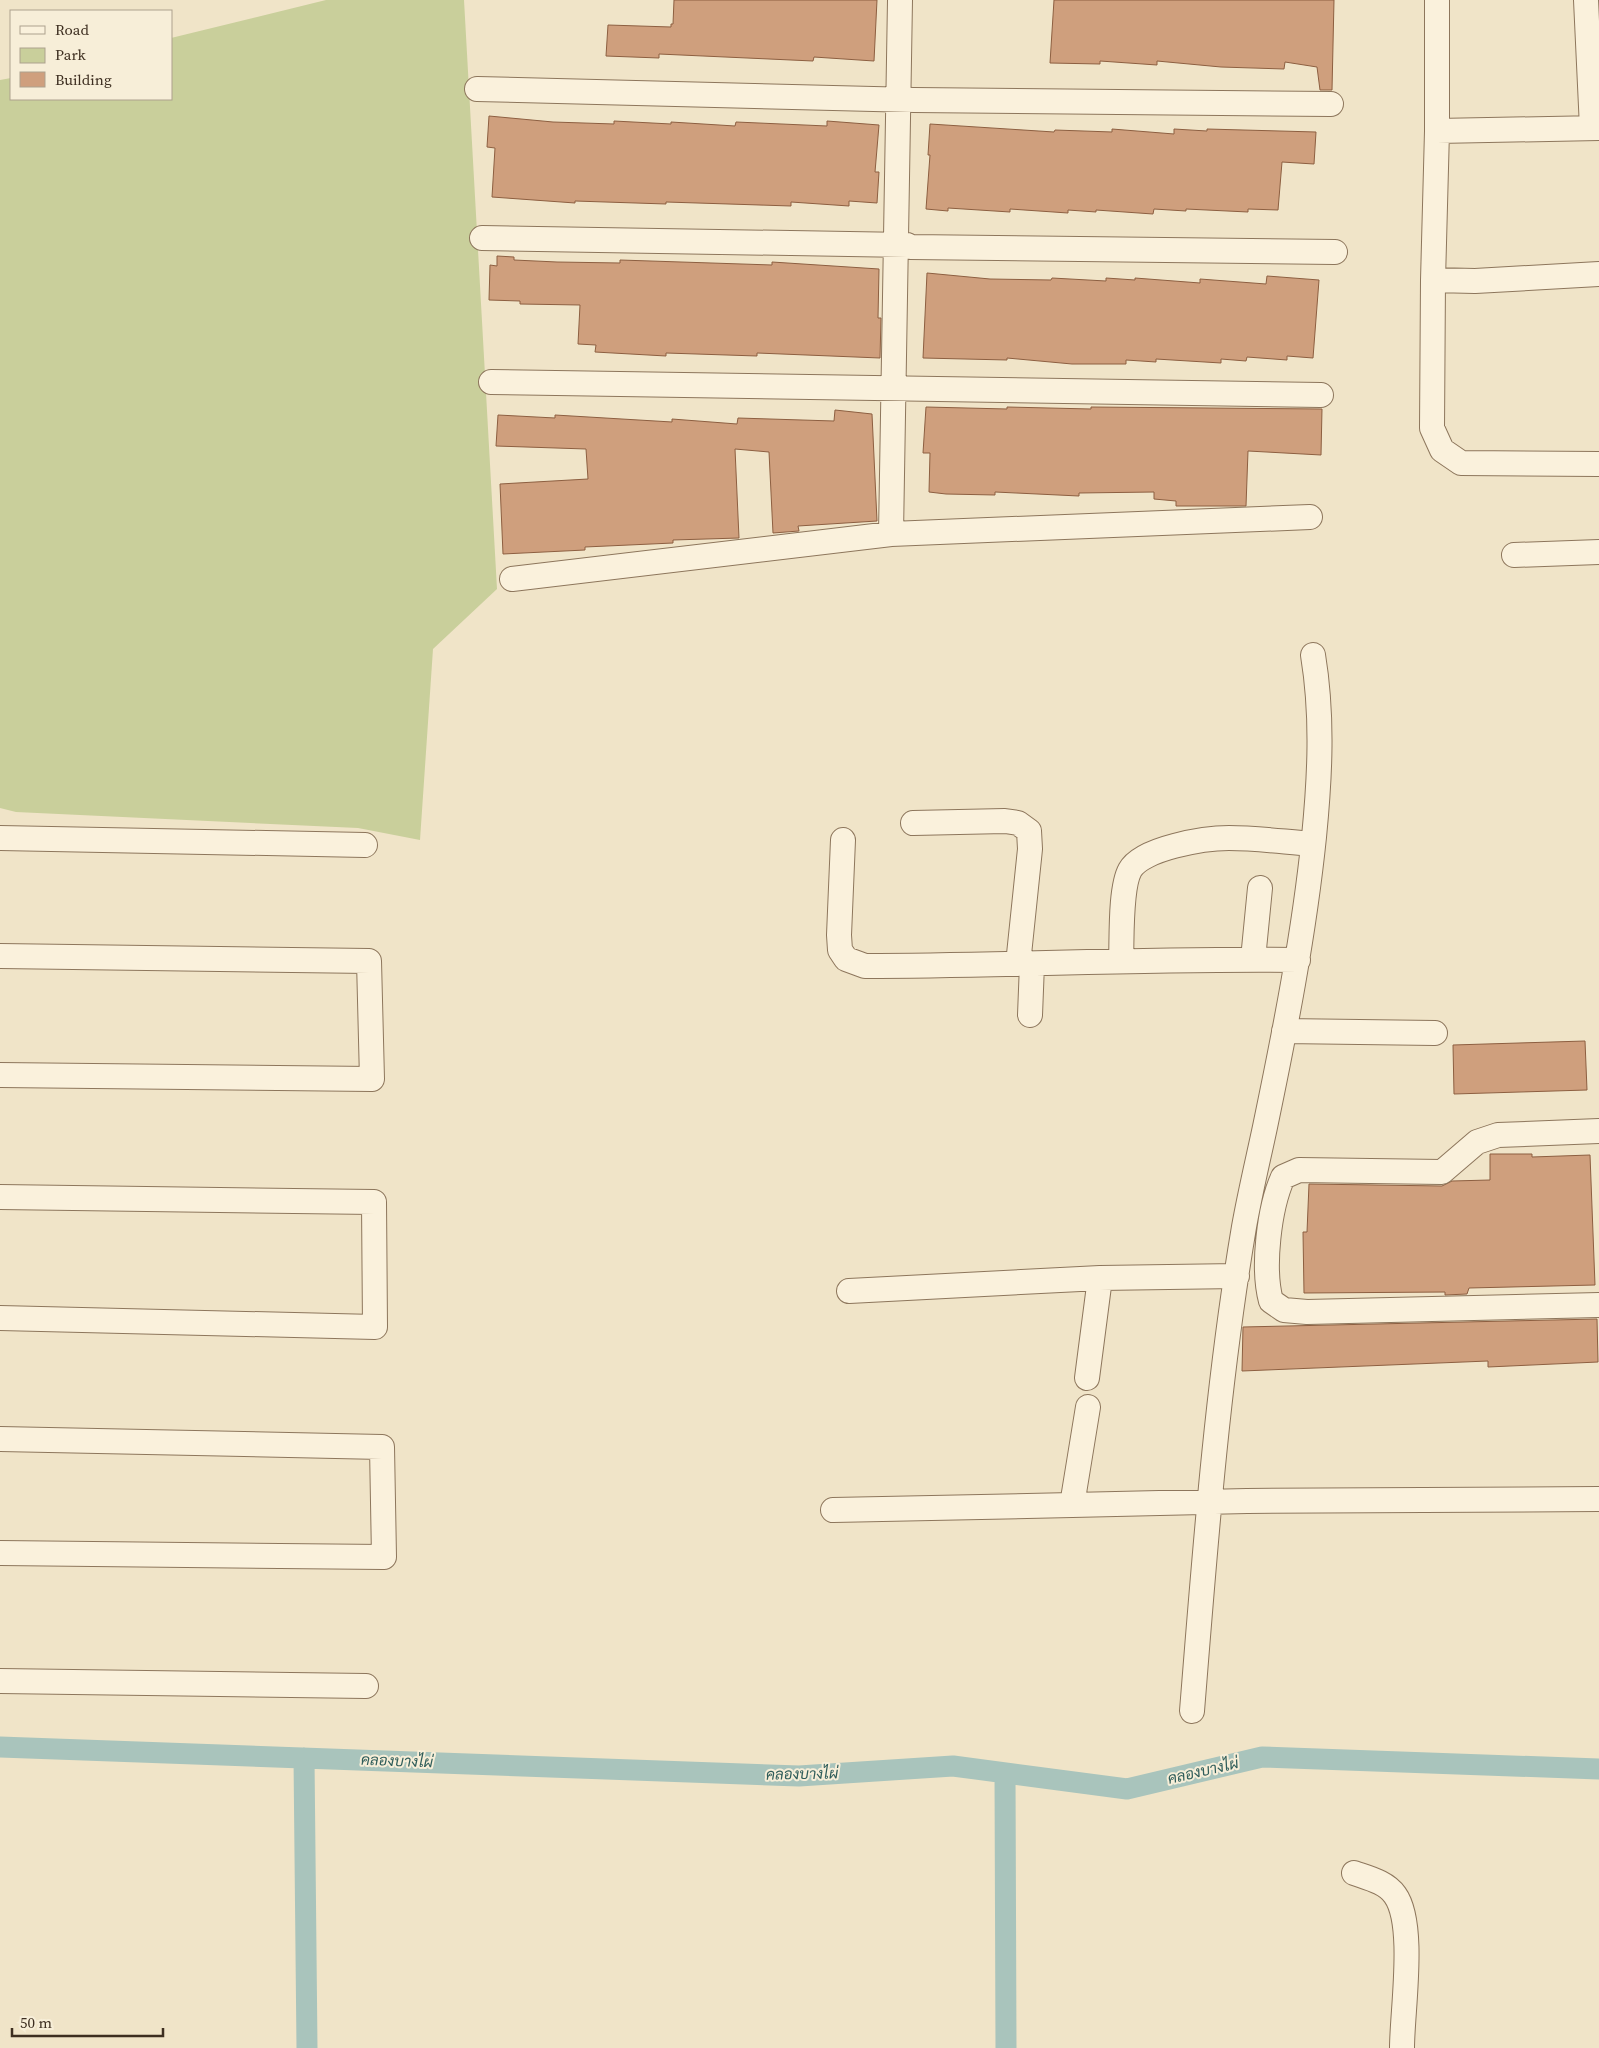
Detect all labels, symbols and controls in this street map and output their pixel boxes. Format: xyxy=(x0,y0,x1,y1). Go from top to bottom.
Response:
legend xyxy=(10,10,172,100)
text: Road xyxy=(55,19,89,40)
text: Park xyxy=(55,44,87,65)
text: Building xyxy=(55,69,112,90)
water label: คลองบางไผ่ xyxy=(361,1749,435,1772)
water label: คลองบางไผ่ xyxy=(1165,1752,1241,1789)
water label: คลองบางไผ่ xyxy=(766,1762,839,1785)
scale bar xyxy=(12,2006,164,2038)
text: 50 m xyxy=(20,2012,52,2033)

